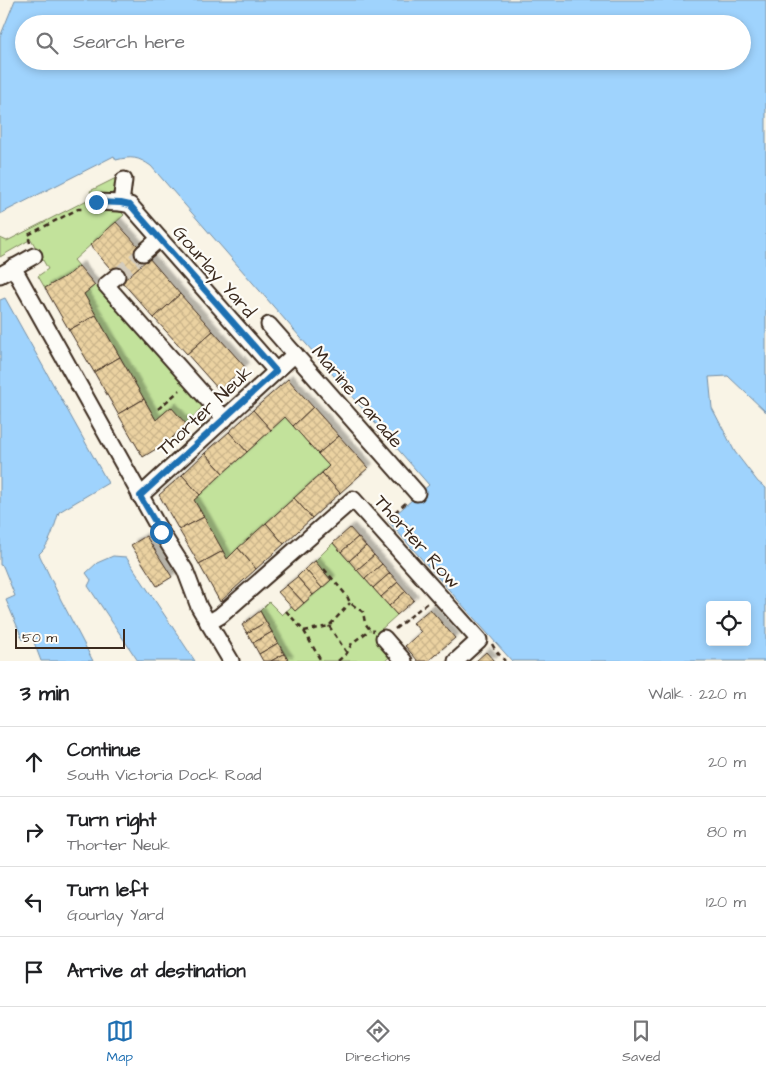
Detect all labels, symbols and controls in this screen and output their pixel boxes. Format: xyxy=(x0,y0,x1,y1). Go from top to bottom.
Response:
search box xyxy=(15,15,751,70)
icon: search xyxy=(33,29,61,57)
text: Search here xyxy=(73,29,185,56)
route end xyxy=(85,191,108,214)
street label: Gourlay Yard xyxy=(165,220,262,325)
street label: Marine Parade xyxy=(305,340,409,454)
street label: Thorter Neuk xyxy=(151,359,259,463)
street label: Thorter Row xyxy=(367,489,466,595)
route start xyxy=(150,521,173,544)
map controls xyxy=(706,601,751,646)
button: locate xyxy=(706,601,751,646)
scale bar xyxy=(15,626,125,649)
text: 50 m xyxy=(22,628,57,648)
text: 3 min xyxy=(20,679,69,708)
text: Walk · 220 m xyxy=(648,683,746,705)
text: Continue xyxy=(67,737,141,764)
icon: ahead xyxy=(20,748,48,776)
text: 20 m xyxy=(708,751,746,773)
text: South Victoria Dock Road xyxy=(67,764,262,786)
text: Turn right xyxy=(67,807,156,834)
icon: right xyxy=(20,818,48,846)
text: 80 m xyxy=(707,821,746,843)
text: Thorter Neuk xyxy=(67,834,170,856)
text: Turn left xyxy=(67,877,148,904)
icon: left xyxy=(20,888,48,916)
text: 120 m xyxy=(706,891,746,913)
text: Gourlay Yard xyxy=(67,904,164,926)
icon: arrive xyxy=(20,958,48,986)
text: Arrive at destination xyxy=(67,958,246,985)
tab: Map xyxy=(106,1017,134,1067)
tab: Directions xyxy=(345,1017,410,1067)
tab: Saved xyxy=(622,1017,660,1067)

